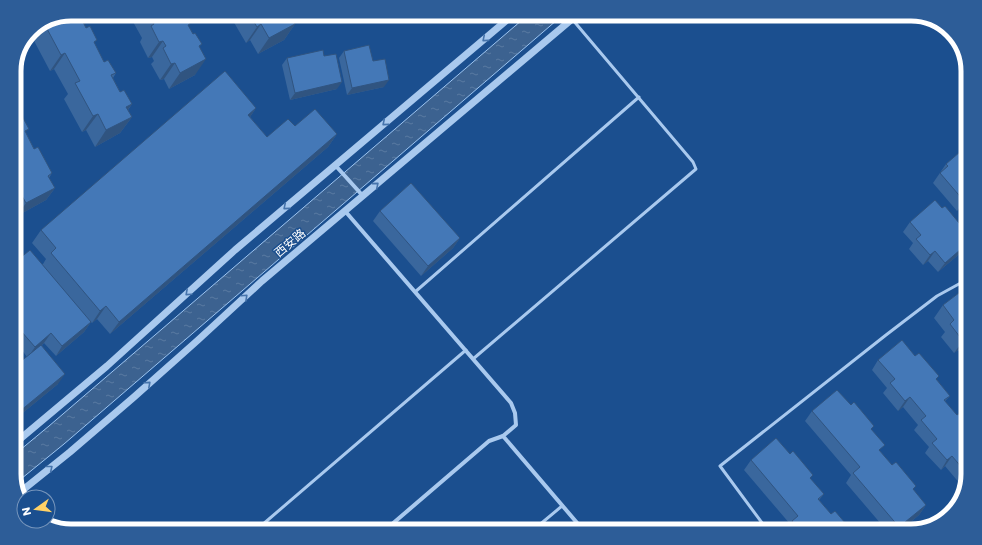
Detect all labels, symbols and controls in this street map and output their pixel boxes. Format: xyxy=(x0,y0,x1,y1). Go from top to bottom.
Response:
one-way arrow xyxy=(482,35,489,42)
one-way arrow xyxy=(383,119,390,126)
one-way arrow xyxy=(371,183,378,190)
one-way arrow xyxy=(283,202,291,210)
street label: 西安路 xyxy=(270,225,309,261)
one-way arrow xyxy=(185,288,193,295)
one-way arrow xyxy=(240,294,248,301)
one-way arrow xyxy=(144,382,151,389)
one-way arrow xyxy=(45,466,52,473)
north arrow xyxy=(16,489,56,529)
text: N xyxy=(18,505,35,517)

